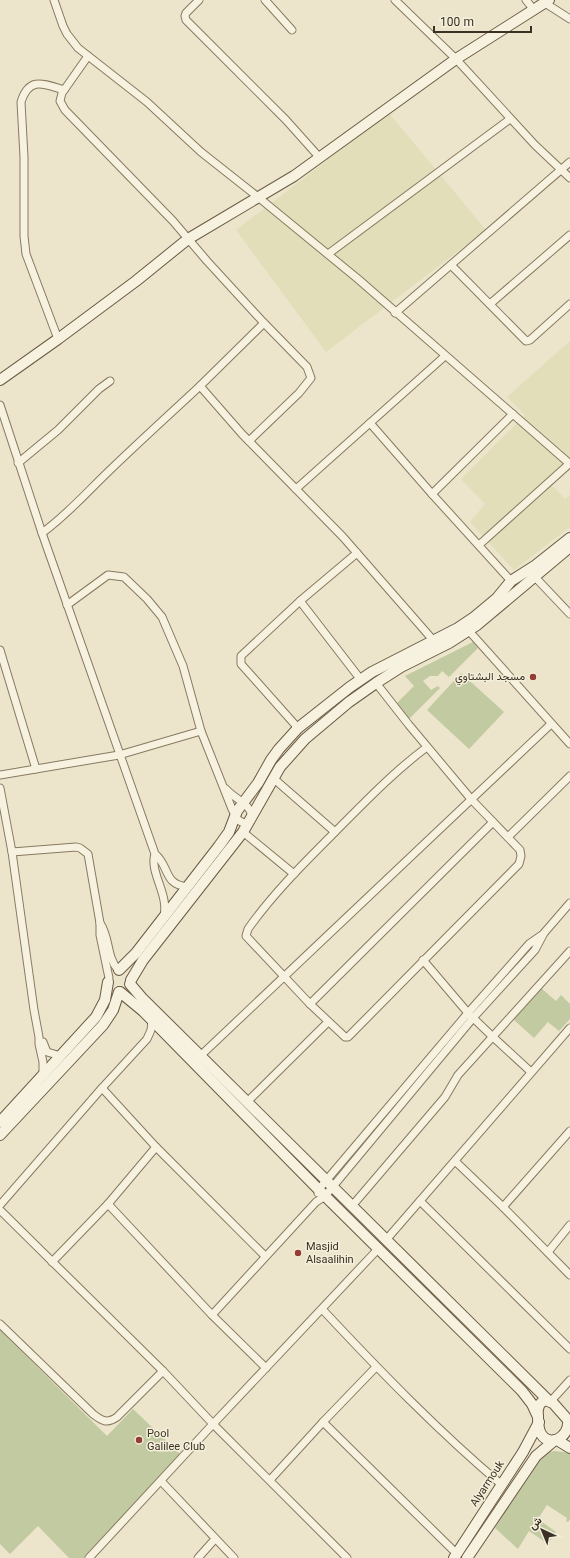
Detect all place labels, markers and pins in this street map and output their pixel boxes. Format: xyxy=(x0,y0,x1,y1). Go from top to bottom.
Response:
place label: مسجد البشتاوي xyxy=(455,669,525,686)
marker: مسجد البشتاوي xyxy=(528,672,538,682)
place label: Masjid Alsaalihin xyxy=(306,1239,354,1269)
marker: Masjid Alsaalihin xyxy=(293,1248,303,1258)
place label: Pool Galilee Club xyxy=(147,1426,205,1456)
marker: Pool Galilee Club xyxy=(134,1435,144,1445)

